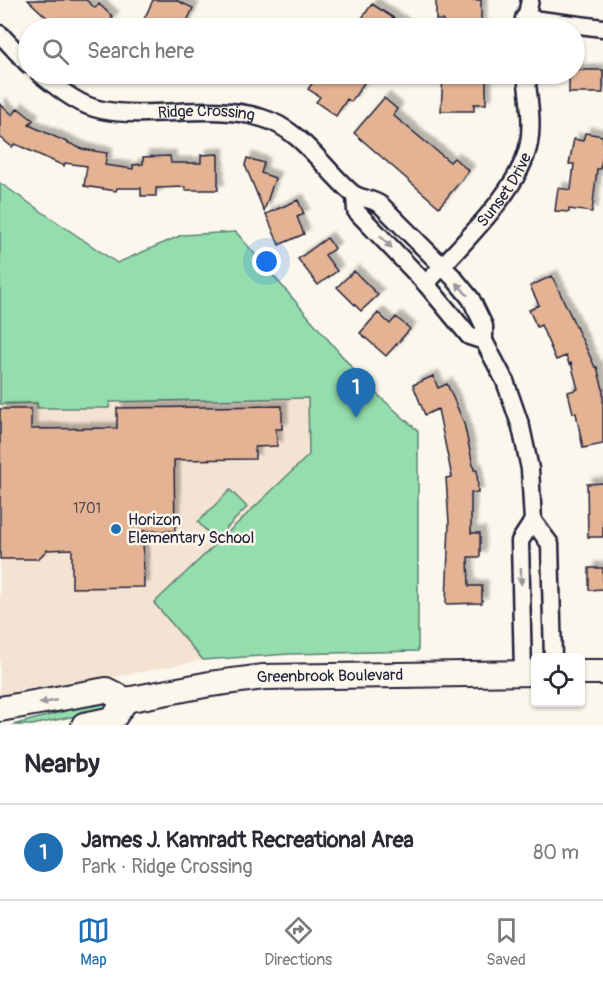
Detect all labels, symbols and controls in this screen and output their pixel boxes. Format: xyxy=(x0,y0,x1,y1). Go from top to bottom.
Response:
search box xyxy=(18,18,585,84)
icon: search xyxy=(39,35,72,68)
text: Search here xyxy=(87,37,194,65)
street label: Ridge Crossing xyxy=(157,101,257,126)
street label: Sunset Drive xyxy=(473,150,536,231)
one-way arrow xyxy=(378,234,392,248)
your location xyxy=(252,247,281,276)
one-way arrow xyxy=(456,281,469,297)
pin: 1 xyxy=(336,368,376,418)
house number: 1701 xyxy=(73,500,101,517)
place label: Horizon Elementary School xyxy=(128,510,254,548)
marker: Horizon Elementary School xyxy=(109,522,123,536)
one-way arrow xyxy=(516,566,526,585)
map controls xyxy=(531,653,585,707)
button: locate xyxy=(531,653,585,707)
street label: Greenbrook Boulevard xyxy=(256,665,403,688)
one-way arrow xyxy=(38,697,57,706)
text: Nearby xyxy=(24,748,100,780)
text: James J. Kamradt Recreational Area xyxy=(81,826,414,854)
text: 1 xyxy=(40,840,47,865)
text: 80 m xyxy=(533,840,579,865)
text: Park · Ridge Crossing xyxy=(81,854,253,879)
tab: Map xyxy=(77,914,110,970)
tab: Directions xyxy=(264,914,332,970)
tab: Saved xyxy=(486,914,526,970)

